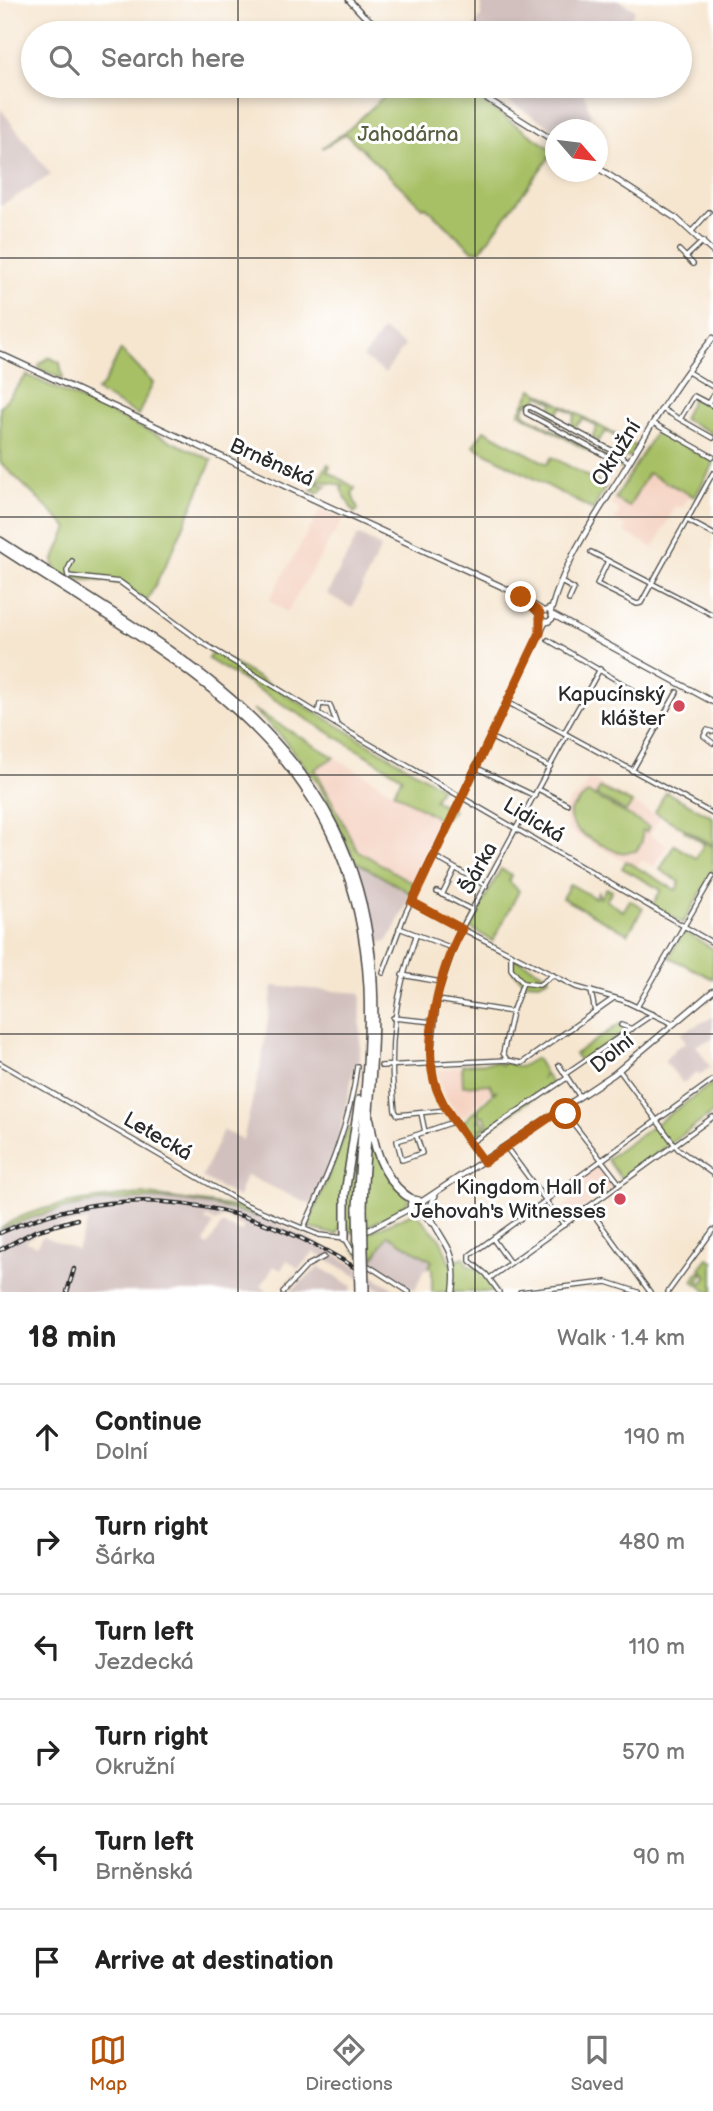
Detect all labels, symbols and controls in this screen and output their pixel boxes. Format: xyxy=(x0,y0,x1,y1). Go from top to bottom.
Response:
search box xyxy=(21,21,692,98)
icon: search xyxy=(45,41,83,79)
text: Search here xyxy=(101,44,245,75)
north arrow xyxy=(545,119,608,182)
park label: Jahodárna xyxy=(357,122,459,147)
street label: Okružní xyxy=(587,415,647,491)
street label: Brněnská xyxy=(226,433,318,492)
route end xyxy=(505,581,536,612)
place label: Kapucínský klášter xyxy=(558,682,665,731)
marker: Kapucínský klášter xyxy=(671,698,687,714)
street label: Lidická xyxy=(499,792,569,848)
street label: Šárka xyxy=(454,838,503,898)
street label: Dolní xyxy=(586,1028,640,1078)
route start xyxy=(550,1098,581,1129)
street label: Letecká xyxy=(119,1107,197,1166)
place label: Kingdom Hall of Jehovah's Witnesses xyxy=(411,1175,606,1224)
marker: Kingdom Hall of Jehovah's Witnesses xyxy=(612,1191,628,1207)
text: 18 min xyxy=(28,1320,116,1356)
text: Walk · 1.4 km xyxy=(557,1324,685,1352)
text: Continue xyxy=(95,1407,202,1438)
icon: ahead xyxy=(28,1418,66,1456)
text: 190 m xyxy=(624,1423,685,1451)
text: Dolní xyxy=(95,1438,148,1466)
text: Turn right xyxy=(95,1512,208,1543)
icon: right xyxy=(28,1523,66,1561)
text: 480 m xyxy=(619,1528,685,1556)
text: Šárka xyxy=(95,1543,156,1571)
text: Turn left xyxy=(95,1617,194,1648)
icon: left xyxy=(28,1628,66,1666)
text: 110 m xyxy=(628,1633,685,1661)
text: Jezdecká xyxy=(95,1648,194,1676)
text: Turn right xyxy=(95,1722,208,1753)
icon: right xyxy=(28,1733,66,1771)
text: 570 m xyxy=(622,1738,685,1766)
text: Okružní xyxy=(95,1753,175,1781)
text: Turn left xyxy=(95,1827,194,1858)
icon: left xyxy=(28,1838,66,1876)
text: 90 m xyxy=(633,1843,685,1871)
text: Brněnská xyxy=(95,1858,193,1886)
icon: arrive xyxy=(28,1943,66,1981)
text: Arrive at destination xyxy=(95,1946,334,1977)
tab: Map xyxy=(89,2031,127,2096)
tab: Directions xyxy=(305,2031,393,2096)
tab: Saved xyxy=(571,2031,624,2096)

